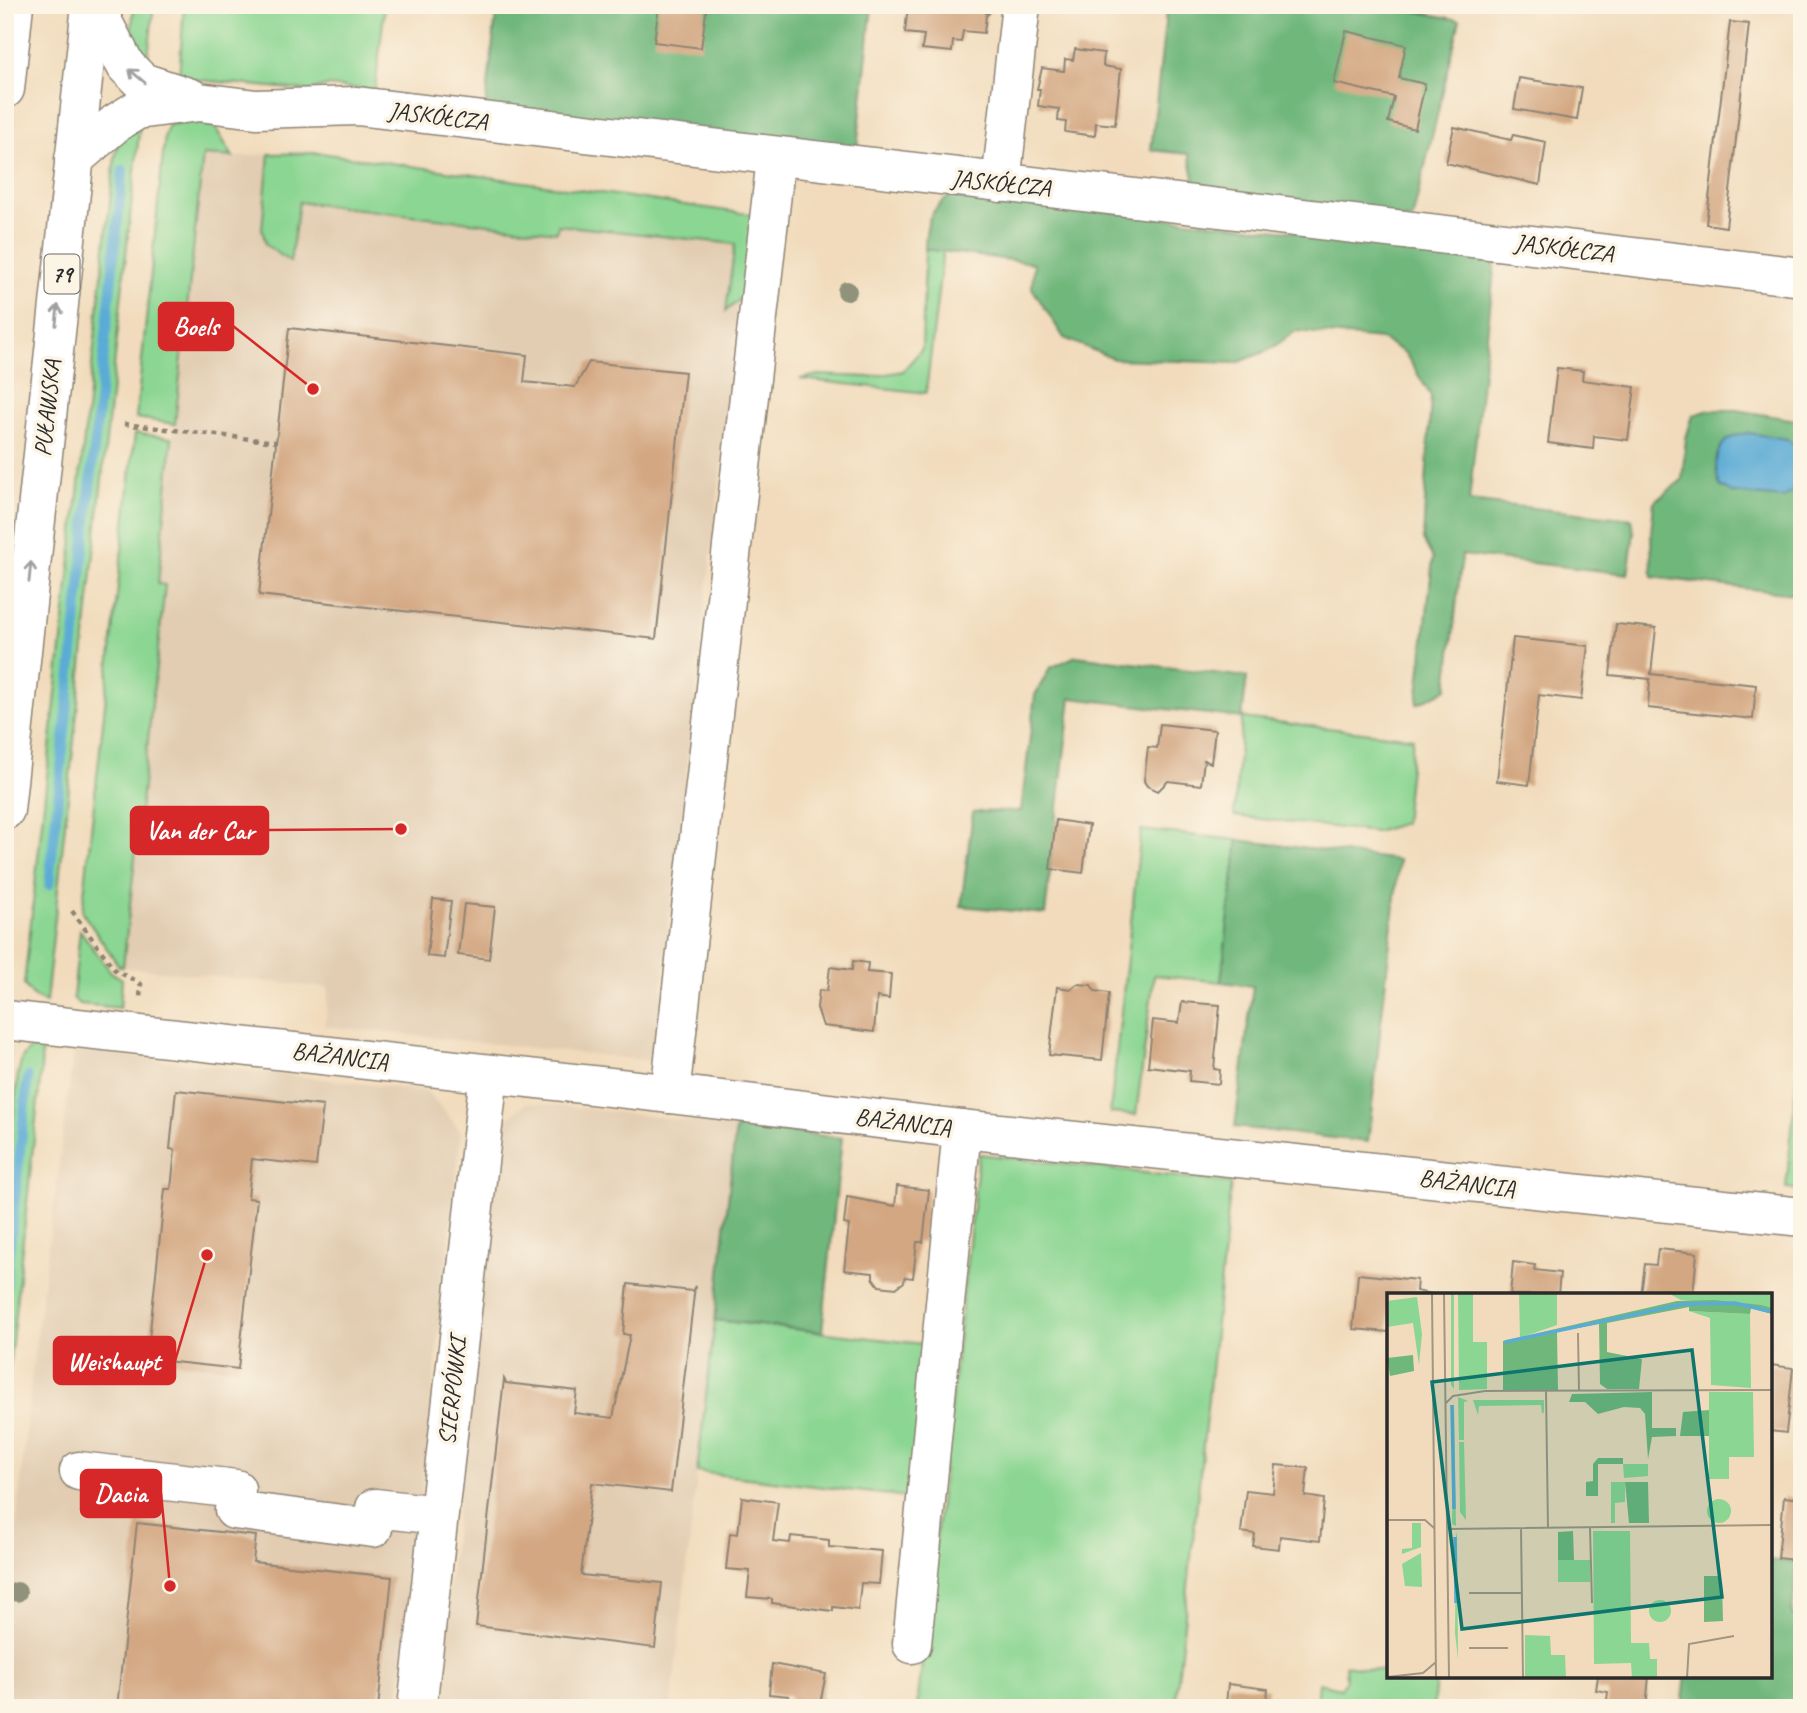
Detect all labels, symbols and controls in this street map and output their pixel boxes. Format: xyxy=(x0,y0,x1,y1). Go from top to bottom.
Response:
one-way arrow xyxy=(129,68,147,84)
street label: JASKÓŁCZA xyxy=(386,95,490,137)
street label: JASKÓŁCZA xyxy=(949,163,1053,203)
street label: JASKÓŁCZA xyxy=(1512,227,1616,269)
road number: 79 xyxy=(44,255,80,294)
callout: Boels xyxy=(159,303,233,350)
one-way arrow xyxy=(51,305,64,327)
text: Boels xyxy=(173,310,222,343)
street label: PUŁAWSKA xyxy=(27,357,67,458)
one-way arrow xyxy=(24,561,37,583)
callout: Van der Car xyxy=(131,807,268,854)
text: Van der Car xyxy=(146,814,257,847)
street label: BAŻANCIA xyxy=(290,1035,391,1077)
street label: BAŻANCIA xyxy=(853,1101,954,1143)
street label: BAŻANCIA xyxy=(1417,1162,1518,1204)
inset map xyxy=(1387,1293,1772,1678)
street label: SIERPÓWKI xyxy=(431,1330,473,1446)
callout: Weishaupt xyxy=(54,1337,175,1384)
text: Weishaupt xyxy=(68,1345,163,1378)
callout: Dacia xyxy=(81,1470,161,1517)
text: Dacia xyxy=(95,1477,149,1510)

